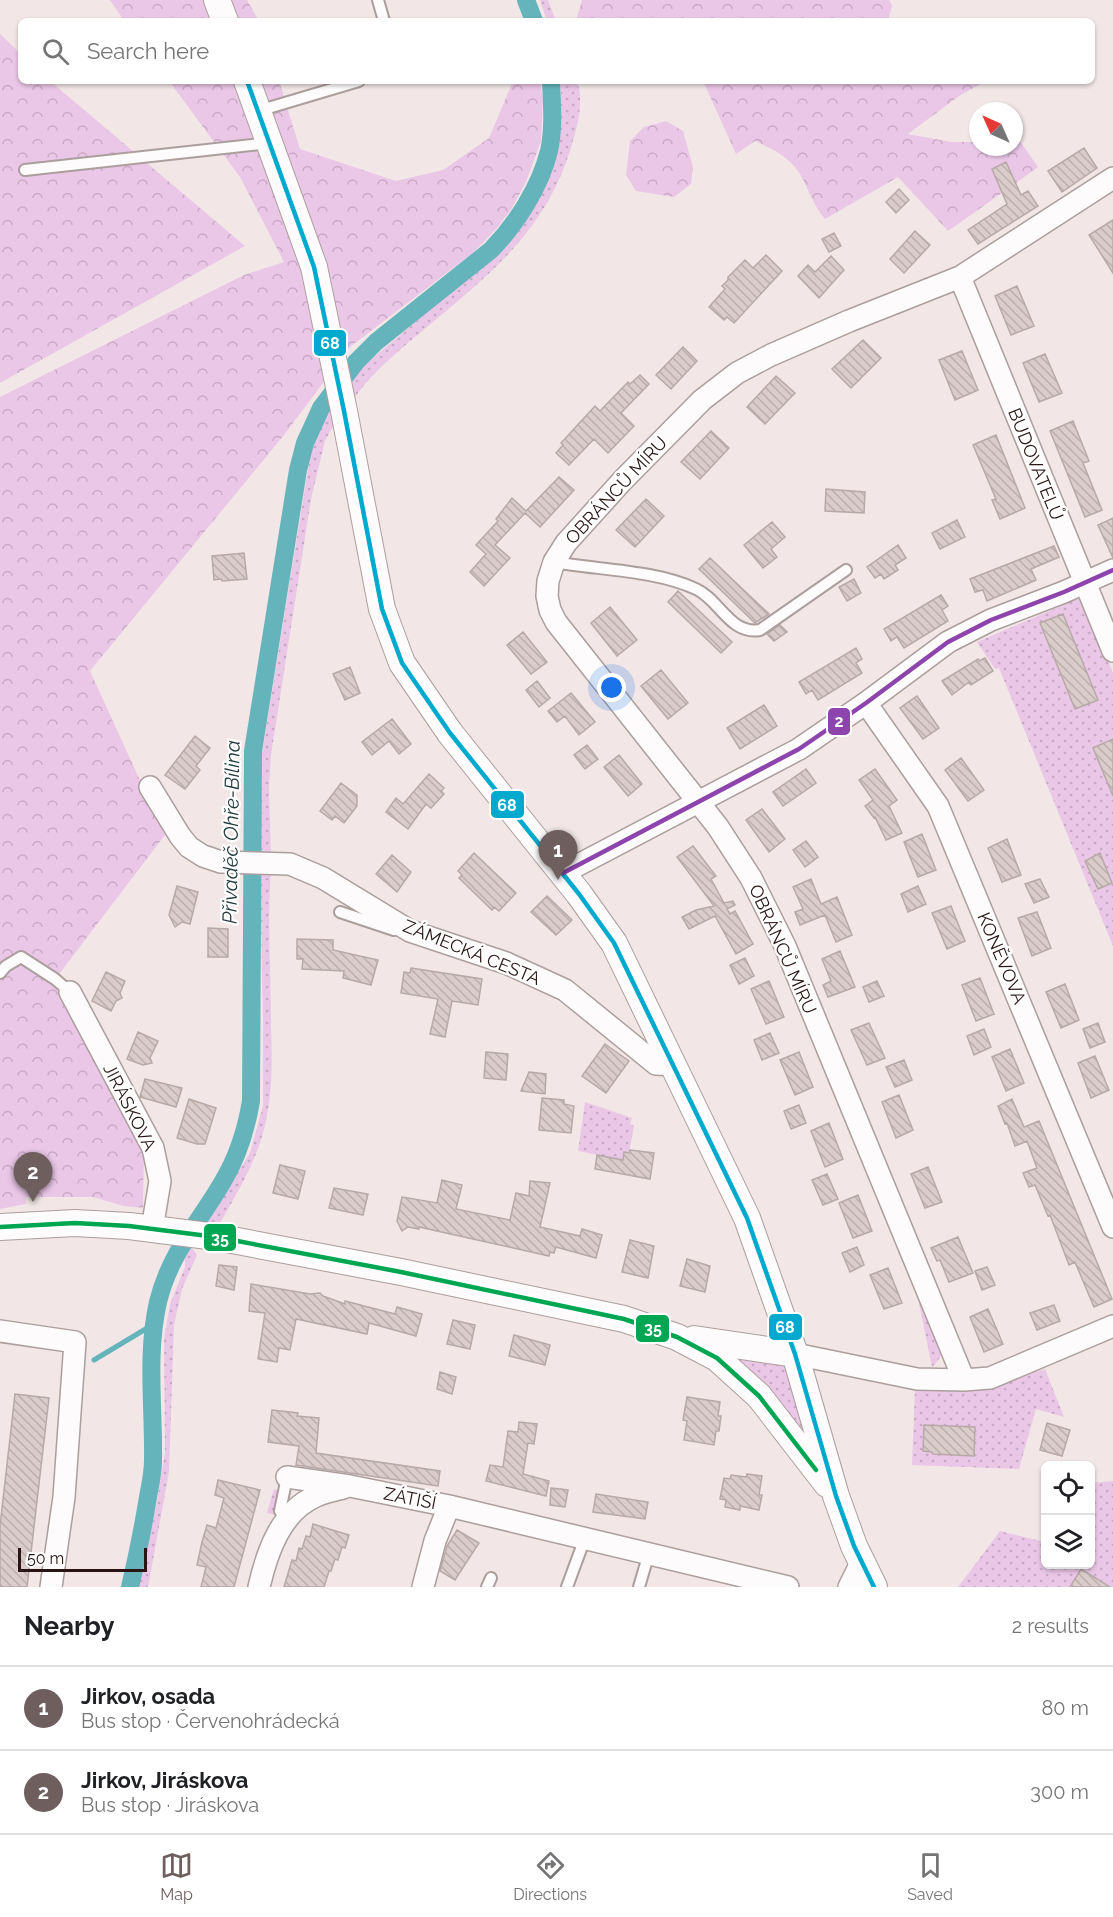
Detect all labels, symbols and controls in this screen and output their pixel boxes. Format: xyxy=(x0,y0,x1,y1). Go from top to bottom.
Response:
search box xyxy=(18,18,1095,84)
icon: search xyxy=(39,35,72,68)
text: Search here xyxy=(87,38,209,64)
north arrow xyxy=(969,102,1023,156)
line badge: 68 xyxy=(313,329,347,357)
text: 68 xyxy=(320,334,340,353)
street label: BUDOVATELŮ xyxy=(1004,404,1069,523)
street label: OBRÁNCŮ MÍRU xyxy=(560,431,671,548)
your location xyxy=(597,673,626,702)
line badge: 2 xyxy=(827,707,851,736)
text: 2 xyxy=(834,712,844,731)
water label: Přivaděč Ohře-Bílina xyxy=(217,740,245,924)
line badge: 68 xyxy=(490,790,525,819)
text: 68 xyxy=(497,796,517,815)
pin: 1 xyxy=(538,830,578,880)
street label: OBRÁNCŮ MÍRU xyxy=(745,881,822,1017)
street label: KONĚVOVA xyxy=(973,909,1032,1007)
street label: ZÁMECKÁ CESTA xyxy=(400,914,544,989)
street label: JIRÁSKOVA xyxy=(99,1059,162,1154)
pin: 2 xyxy=(14,1152,52,1202)
line badge: 35 xyxy=(203,1223,237,1252)
text: 35 xyxy=(211,1229,229,1248)
line badge: 68 xyxy=(768,1313,803,1341)
line badge: 35 xyxy=(635,1314,670,1343)
text: 68 xyxy=(775,1318,795,1337)
text: 35 xyxy=(644,1319,662,1338)
map controls xyxy=(1041,1461,1095,1569)
button: locate xyxy=(1041,1461,1095,1515)
street label: ZÁTIŠÍ xyxy=(382,1482,439,1513)
button: layers xyxy=(1041,1515,1095,1569)
scale bar xyxy=(18,1545,147,1572)
text: 50 m xyxy=(27,1549,64,1568)
text: Nearby xyxy=(24,1611,114,1641)
text: 2 results xyxy=(1012,1614,1089,1638)
text: Jirkov, osada xyxy=(81,1683,215,1709)
text: 1 xyxy=(39,1696,48,1720)
text: 80 m xyxy=(1041,1696,1089,1720)
text: Bus stop · Červenohrádecká xyxy=(81,1709,340,1733)
text: Jirkov, Jiráskova xyxy=(81,1767,248,1793)
text: 2 xyxy=(38,1780,49,1804)
text: 300 m xyxy=(1030,1780,1089,1804)
text: Bus stop · Jiráskova xyxy=(81,1793,259,1817)
tab: Map xyxy=(160,1849,193,1904)
tab: Directions xyxy=(513,1849,587,1904)
tab: Saved xyxy=(907,1849,953,1904)

